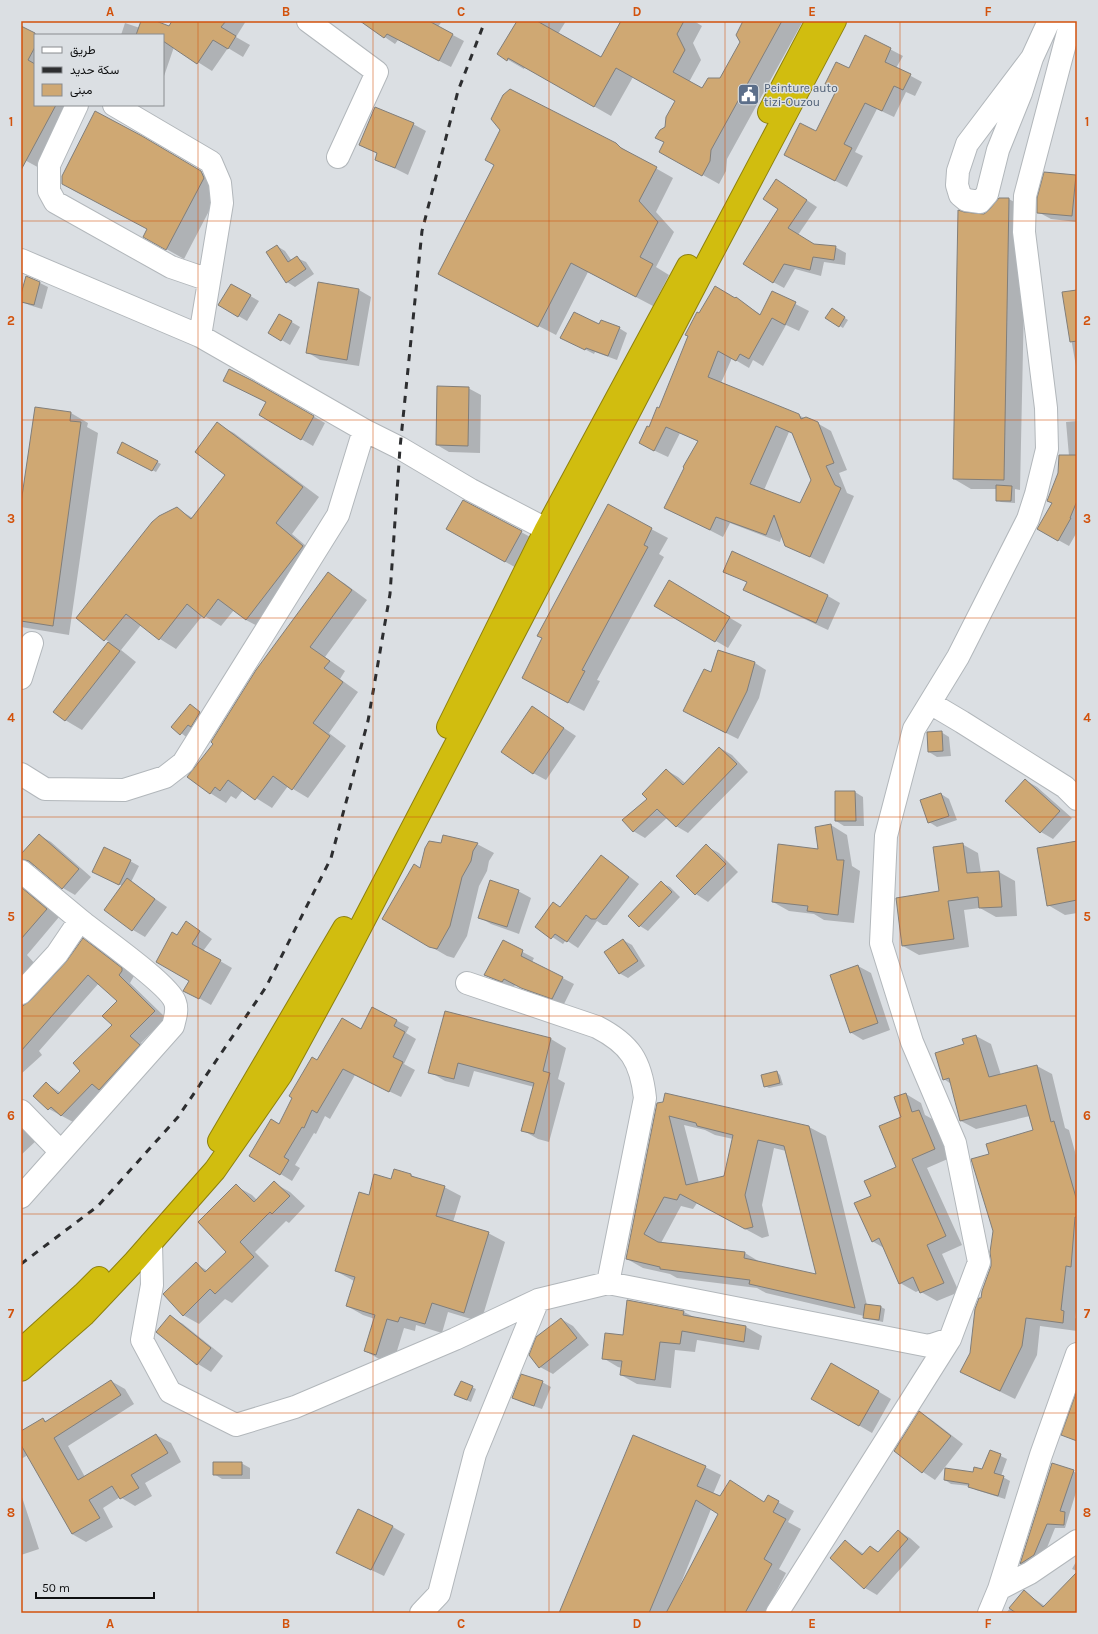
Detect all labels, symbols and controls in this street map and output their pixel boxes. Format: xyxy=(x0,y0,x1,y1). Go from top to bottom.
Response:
text: A xyxy=(106,4,114,19)
text: B xyxy=(282,4,290,19)
text: C xyxy=(457,4,465,19)
text: D xyxy=(633,4,642,19)
text: E xyxy=(808,4,816,19)
text: F xyxy=(984,4,992,19)
legend xyxy=(34,34,164,106)
text: طريق xyxy=(70,43,96,58)
text: سكة حديد xyxy=(70,63,119,77)
place label: Peinture auto tizi-Ouzou xyxy=(764,81,838,109)
public building icon: Peinture auto tizi-Ouzou xyxy=(735,82,761,108)
text: مبنى xyxy=(70,83,92,98)
text: 1 xyxy=(9,114,13,129)
text: 1 xyxy=(1085,114,1089,129)
text: 2 xyxy=(7,313,15,328)
text: 2 xyxy=(1083,313,1091,328)
text: 3 xyxy=(7,511,15,526)
text: 3 xyxy=(1083,511,1091,526)
text: 4 xyxy=(7,710,15,725)
text: 4 xyxy=(1083,710,1091,725)
text: 5 xyxy=(7,909,15,924)
text: 5 xyxy=(1083,909,1091,924)
text: 6 xyxy=(7,1108,15,1123)
text: 6 xyxy=(1083,1108,1091,1123)
text: 7 xyxy=(8,1306,15,1321)
text: 7 xyxy=(1084,1306,1091,1321)
text: 8 xyxy=(7,1505,15,1520)
text: 8 xyxy=(1083,1505,1091,1520)
scale bar xyxy=(36,1574,154,1600)
text: 50 m xyxy=(42,1581,70,1595)
text: A xyxy=(106,1616,114,1631)
text: B xyxy=(282,1616,290,1631)
text: C xyxy=(457,1616,465,1631)
text: D xyxy=(633,1616,642,1631)
text: E xyxy=(808,1616,816,1631)
text: F xyxy=(984,1616,992,1631)

